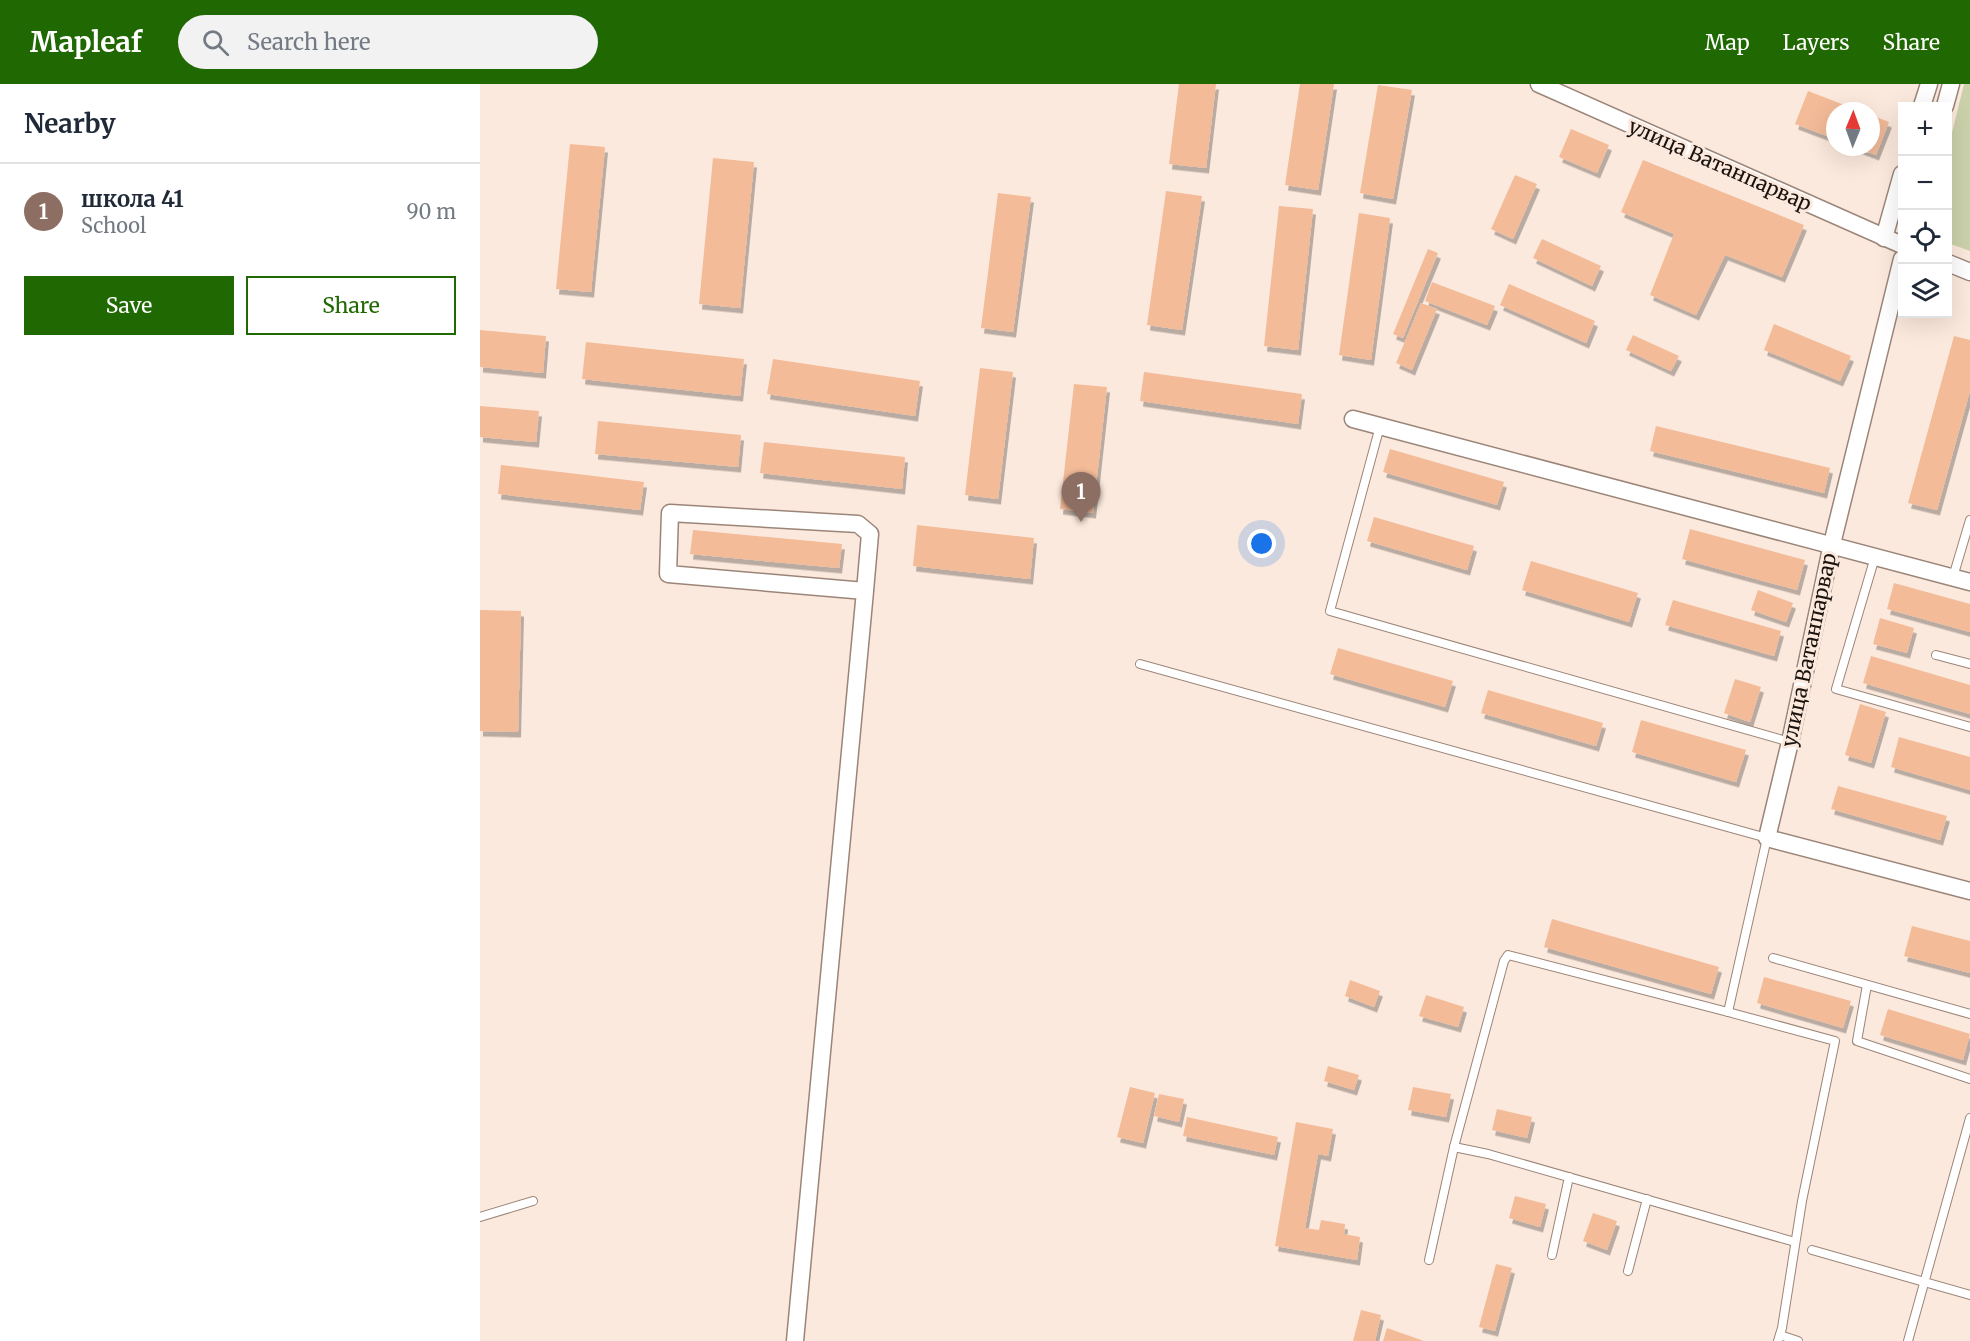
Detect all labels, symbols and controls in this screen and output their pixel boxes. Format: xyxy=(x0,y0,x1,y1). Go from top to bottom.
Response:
search box xyxy=(178,15,598,69)
text: Mapleaf xyxy=(30,24,142,60)
icon: search xyxy=(199,26,232,59)
text: Search here xyxy=(247,28,370,56)
text: Map xyxy=(1705,29,1750,56)
text: Layers xyxy=(1783,29,1850,56)
text: Share xyxy=(1883,29,1940,56)
north arrow xyxy=(1826,102,1880,156)
map controls xyxy=(1898,102,1952,318)
button: + xyxy=(1898,102,1952,156)
text: Nearby xyxy=(24,107,116,140)
street label: улица Ватанпарвар xyxy=(1625,113,1816,216)
button: − xyxy=(1898,156,1952,210)
text: школа 41 xyxy=(81,185,184,213)
text: 1 xyxy=(39,199,48,224)
text: 90 m xyxy=(406,199,456,224)
button: locate xyxy=(1898,210,1952,264)
text: School xyxy=(81,213,146,238)
button: layers xyxy=(1898,264,1952,318)
button: Save xyxy=(24,276,234,335)
button: Share xyxy=(246,276,456,335)
pin: 1 xyxy=(1062,472,1100,522)
your location xyxy=(1247,529,1276,558)
street label: улица Ватанпарвар xyxy=(1776,551,1841,749)

